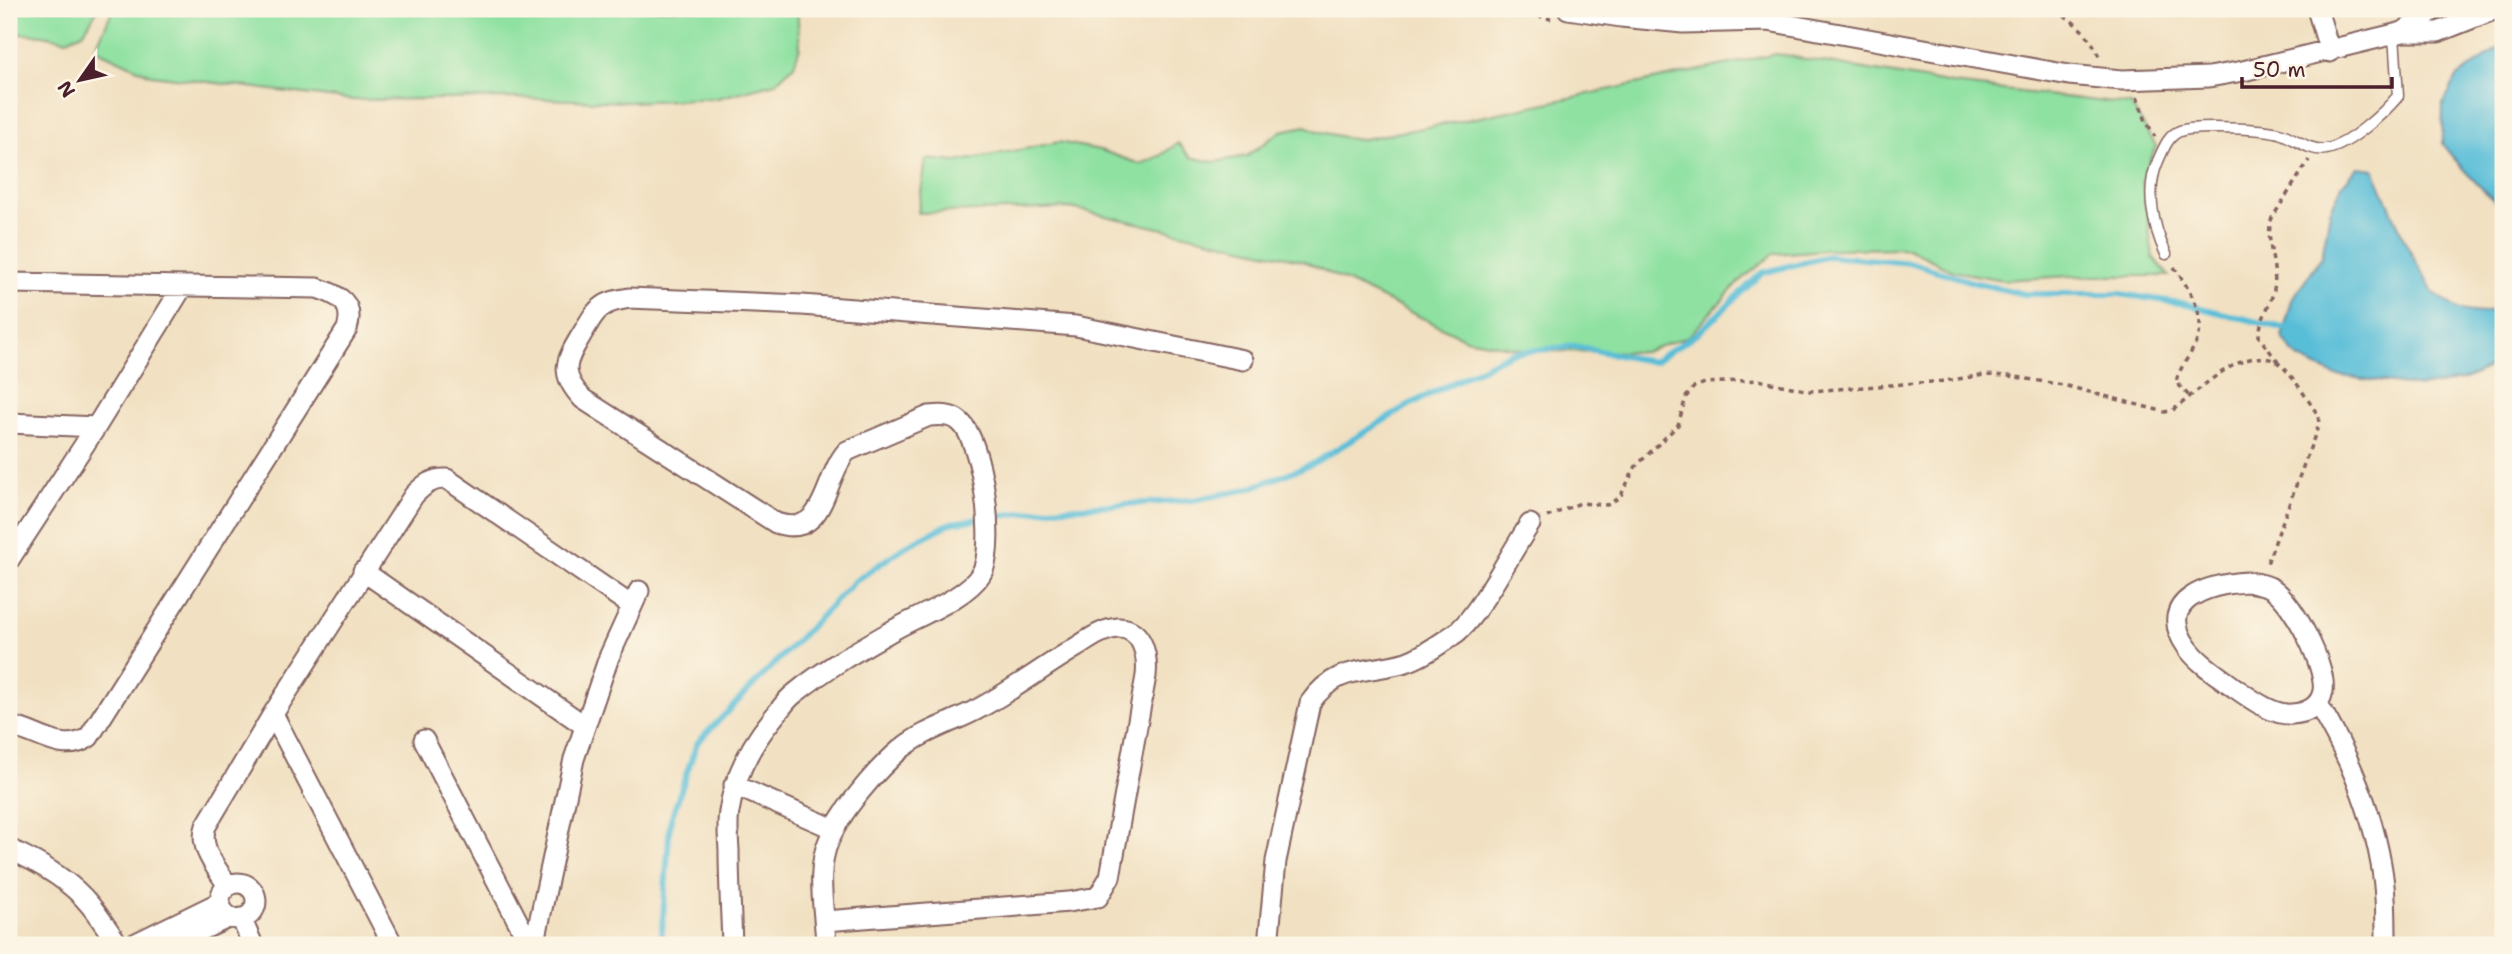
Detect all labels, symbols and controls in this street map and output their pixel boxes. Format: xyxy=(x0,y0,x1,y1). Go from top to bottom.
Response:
north arrow xyxy=(46,46,116,116)
scale bar xyxy=(2242,46,2393,90)
text: 50 m xyxy=(2253,56,2306,84)
text: N xyxy=(52,76,81,102)

